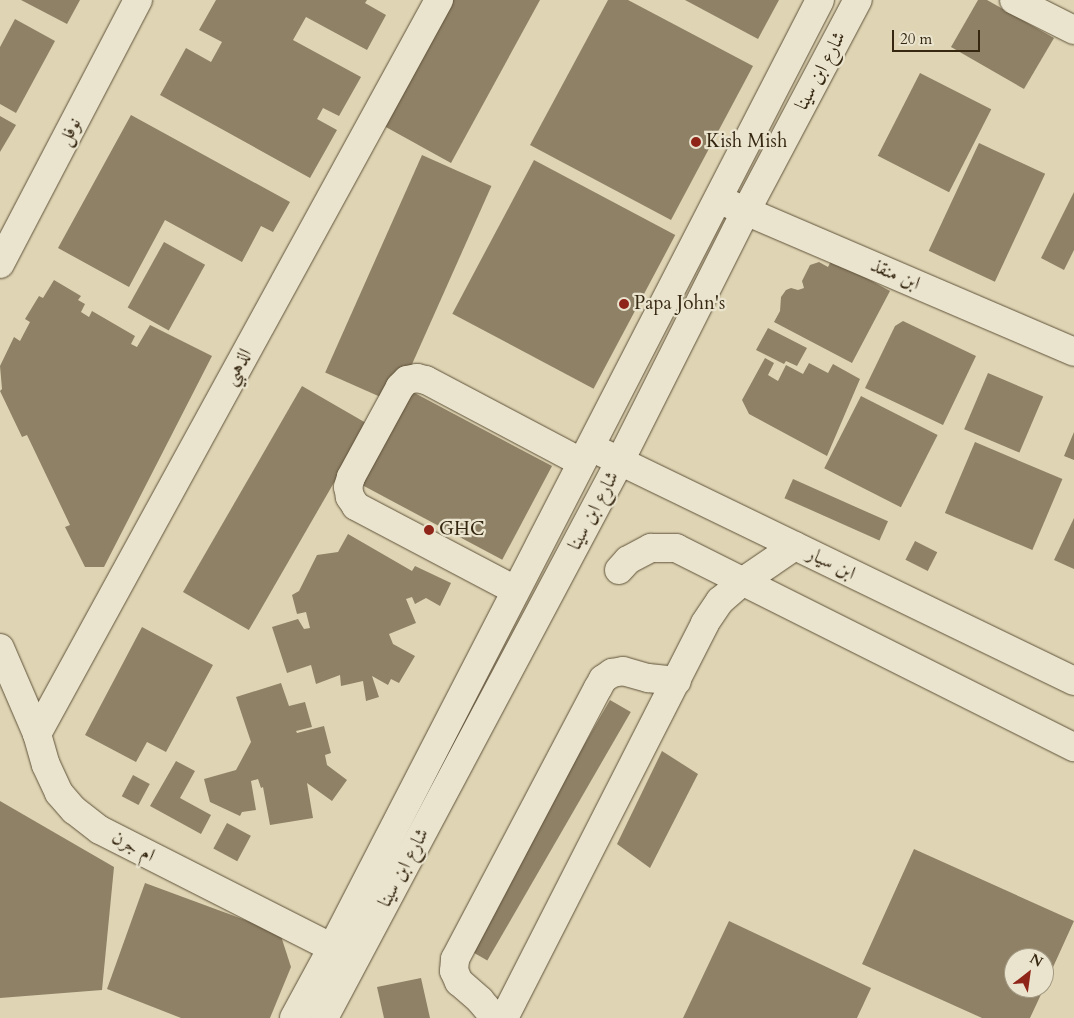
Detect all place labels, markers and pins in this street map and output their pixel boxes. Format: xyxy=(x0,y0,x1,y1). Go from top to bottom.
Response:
place label: Kish Mish xyxy=(706,131,787,153)
marker: Kish Mish xyxy=(690,136,702,148)
place label: Papa John's xyxy=(634,293,725,315)
marker: Papa John's xyxy=(618,298,630,310)
place label: GHC xyxy=(439,519,484,541)
marker: GHC xyxy=(423,524,435,536)

